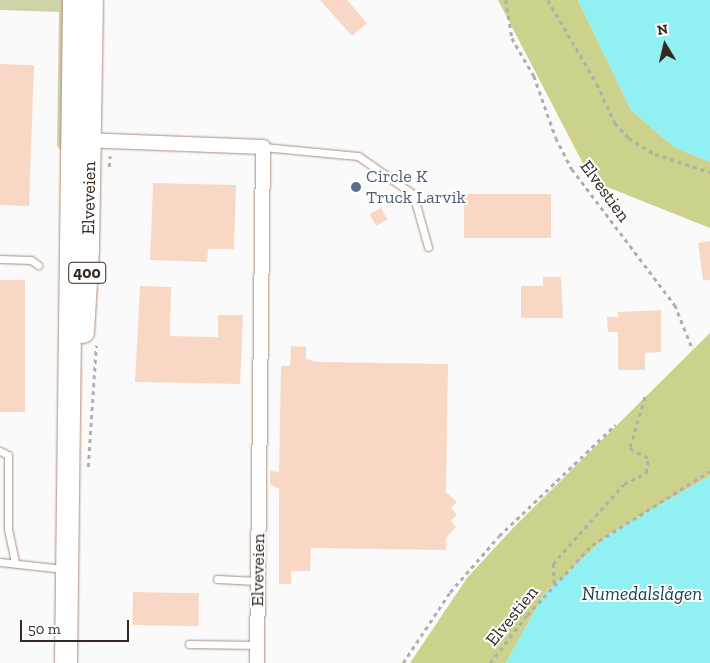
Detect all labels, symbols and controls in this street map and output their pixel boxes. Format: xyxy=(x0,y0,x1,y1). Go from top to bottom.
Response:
north arrow xyxy=(640,20,690,70)
text: N xyxy=(656,20,669,39)
street label: Elvestien xyxy=(575,156,635,226)
street label: Elveveien xyxy=(78,161,100,235)
place label: Circle K Truck Larvik xyxy=(366,166,466,208)
marker: Circle K Truck Larvik xyxy=(350,181,362,193)
road number: 400 xyxy=(67,260,107,286)
street label: Elveveien xyxy=(247,533,269,607)
street label: Elvestien xyxy=(481,582,543,650)
water label: Numedalslågen xyxy=(582,583,702,605)
scale bar xyxy=(22,610,131,642)
text: 50 m xyxy=(28,620,61,638)

